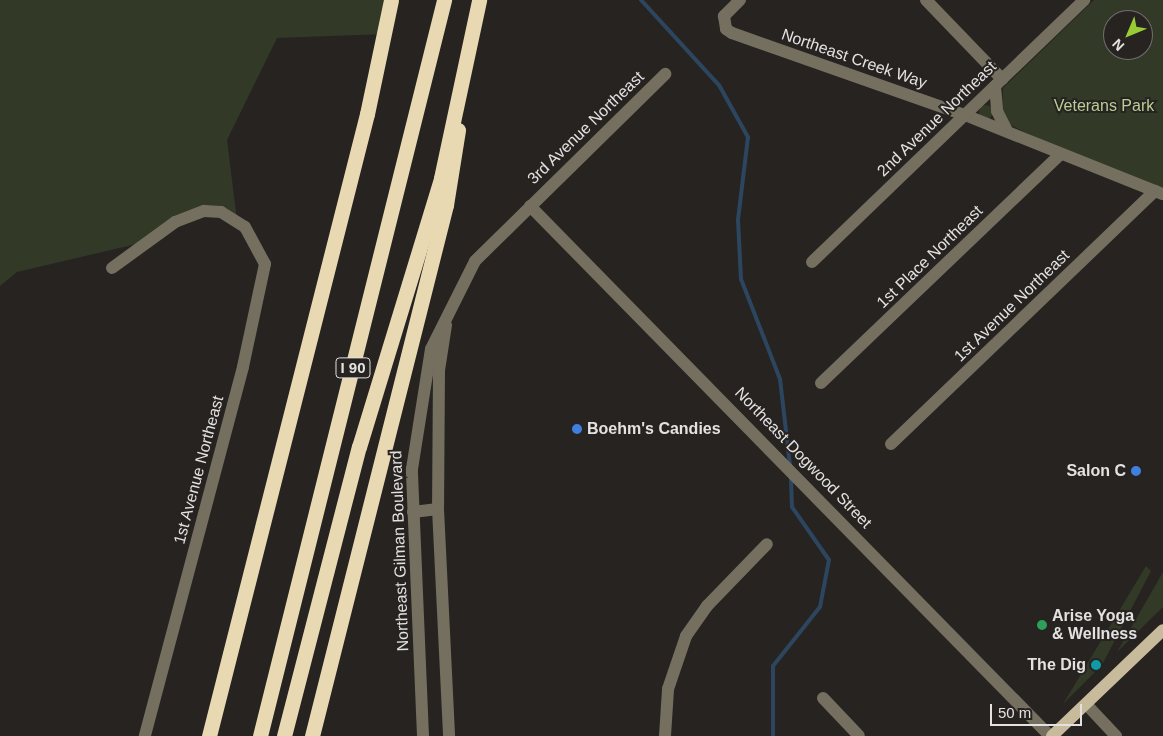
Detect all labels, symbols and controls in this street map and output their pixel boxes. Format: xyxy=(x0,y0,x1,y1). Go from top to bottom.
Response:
north arrow xyxy=(1103,10,1153,60)
street label: Northeast Creek Way xyxy=(779,25,929,93)
text: N xyxy=(1109,36,1127,54)
street label: 2nd Avenue Northeast xyxy=(873,57,1001,181)
street label: 3rd Avenue Northeast xyxy=(523,67,649,189)
park label: Veterans Park xyxy=(1054,96,1154,116)
street label: 1st Place Northeast xyxy=(873,202,987,312)
street label: 1st Avenue Northeast xyxy=(950,246,1074,366)
road number: I 90 xyxy=(334,356,372,380)
street label: Northeast Dogwood Street xyxy=(731,384,875,532)
street label: 1st Avenue Northeast xyxy=(170,393,228,547)
place label: Boehm's Candies xyxy=(587,419,721,439)
marker: Boehm's Candies xyxy=(571,423,583,435)
street label: Northeast Gilman Boulevard xyxy=(387,450,413,652)
place label: Salon C xyxy=(1066,461,1126,481)
marker: Salon C xyxy=(1130,465,1142,477)
place label: Arise Yoga & Wellness xyxy=(1052,606,1137,644)
marker: Arise Yoga & Wellness xyxy=(1036,619,1048,631)
place label: The Dig xyxy=(1027,655,1086,675)
marker: The Dig xyxy=(1090,659,1102,671)
scale bar xyxy=(993,694,1086,726)
text: 50 m xyxy=(998,704,1031,721)

